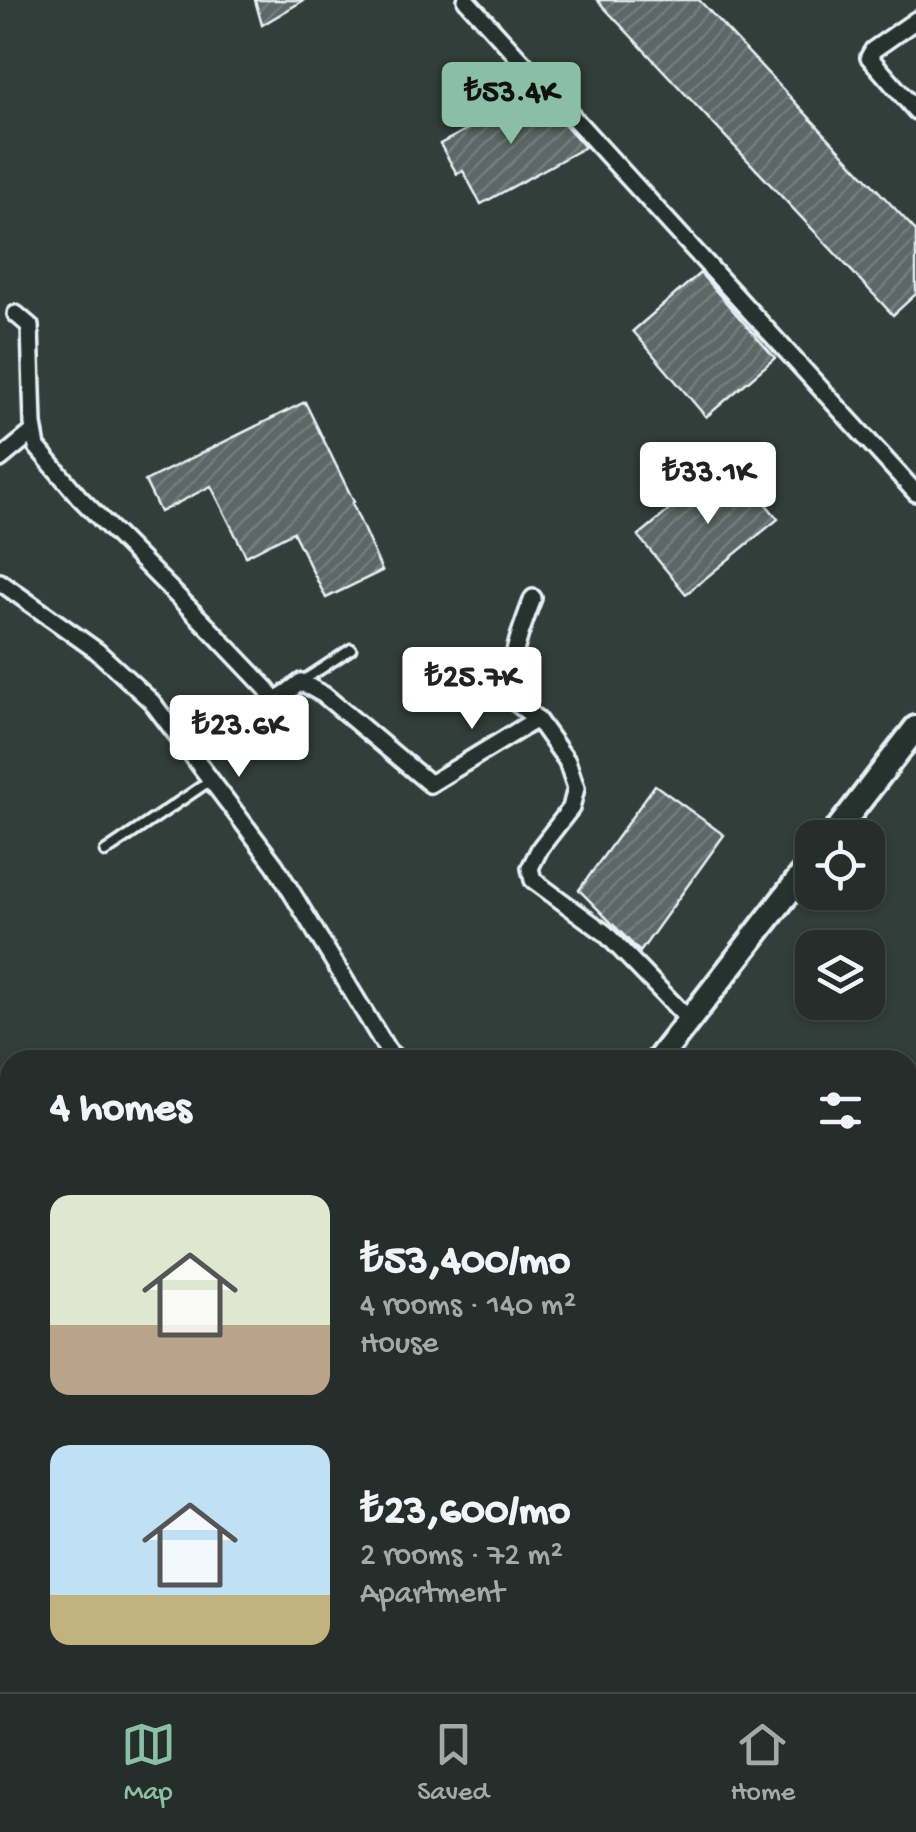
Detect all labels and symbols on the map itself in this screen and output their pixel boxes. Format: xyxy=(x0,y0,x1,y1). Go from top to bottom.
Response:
pin: ₺53.4K xyxy=(430,62,592,147)
pin: ₺33.1K xyxy=(627,442,789,527)
pin: ₺25.7K xyxy=(391,647,553,732)
pin: ₺23.6K xyxy=(158,695,320,780)

